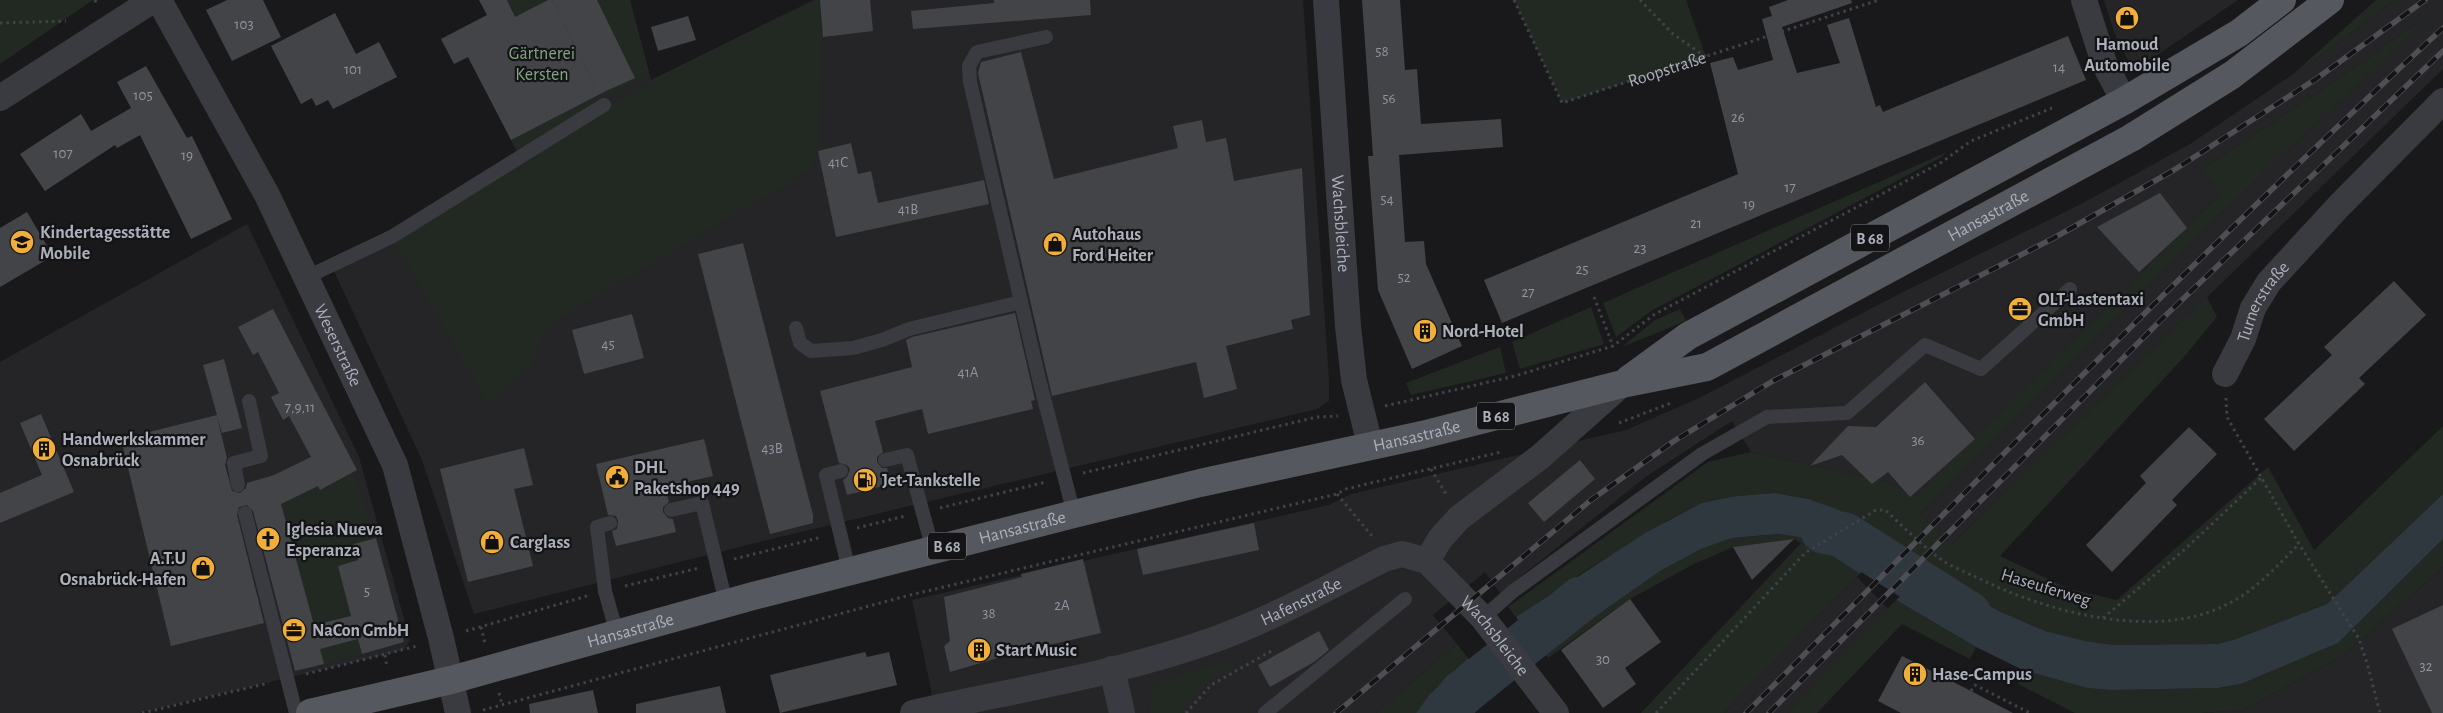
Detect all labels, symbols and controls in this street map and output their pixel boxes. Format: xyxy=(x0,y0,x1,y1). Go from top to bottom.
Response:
shop icon: Hamoud Automobile xyxy=(2114,5,2140,31)
house number: 103 xyxy=(234,17,254,32)
place label: Hamoud Automobile xyxy=(2084,36,2170,75)
house number: 58 xyxy=(1375,44,1389,59)
park label: Gärtnerei Kersten xyxy=(509,45,575,84)
street label: Roopstraße xyxy=(1626,49,1709,91)
house number: 14 xyxy=(2053,60,2065,75)
house number: 101 xyxy=(344,62,362,77)
house number: 105 xyxy=(133,88,153,103)
house number: 56 xyxy=(1382,91,1396,106)
house number: 26 xyxy=(1731,110,1745,125)
house number: 107 xyxy=(53,146,73,161)
house number: 19 xyxy=(181,148,193,163)
house number: 41C xyxy=(828,155,848,170)
street label: Wachsbleiche xyxy=(1328,174,1352,273)
house number: 17 xyxy=(1784,180,1796,195)
street label: Hansastraße xyxy=(1945,187,2032,245)
house number: 54 xyxy=(1380,192,1394,207)
house number: 19 xyxy=(1743,197,1755,212)
house number: 41B xyxy=(898,202,918,217)
house number: 21 xyxy=(1690,216,1702,231)
place label: Kindertagesstätte Mobile xyxy=(40,224,170,263)
road number: B 68 xyxy=(1851,224,1889,252)
place label: Autohaus Ford Heiter xyxy=(1072,226,1154,265)
school or university icon: Kindertagesstätte Mobile xyxy=(9,229,35,255)
shop icon: Autohaus Ford Heiter xyxy=(1042,231,1068,257)
house number: 23 xyxy=(1633,241,1647,256)
street label: Turnerstraße xyxy=(2235,258,2293,345)
house number: 25 xyxy=(1575,262,1589,277)
house number: 52 xyxy=(1397,270,1411,285)
house number: 27 xyxy=(1521,285,1535,300)
place label: OLT-Lastentaxi GmbH xyxy=(2038,291,2144,330)
office icon: OLT-Lastentaxi GmbH xyxy=(2007,296,2033,322)
street label: Weserstraße xyxy=(310,301,364,390)
building icon: Nord-Hotel xyxy=(1412,318,1438,344)
place label: Nord-Hotel xyxy=(1442,323,1524,341)
house number: 45 xyxy=(601,337,615,352)
house number: 41A xyxy=(957,365,979,380)
house number: 7,9,11 xyxy=(285,400,315,415)
road number: B 68 xyxy=(1477,402,1515,430)
street label: Hansastraße xyxy=(1371,418,1462,455)
place label: Handwerkskammer Osnabrück xyxy=(62,431,206,470)
house number: 36 xyxy=(1911,433,1925,448)
building icon: Handwerkskammer Osnabrück xyxy=(31,436,57,462)
house number: 43B xyxy=(761,441,783,456)
place label: DHL Paketshop 449 xyxy=(634,459,740,498)
public building icon: DHL Paketshop 449 xyxy=(604,464,630,490)
fuel station icon: Jet-Tankstelle xyxy=(852,467,878,493)
place label: Jet-Tankstelle xyxy=(882,472,981,490)
street label: Hansastraße xyxy=(977,508,1068,548)
place label: Iglesia Nueva Esperanza xyxy=(286,521,383,560)
church icon: Iglesia Nueva Esperanza xyxy=(255,526,281,552)
shop icon: Carglass xyxy=(479,529,505,555)
road number: B 68 xyxy=(928,532,966,560)
place label: Carglass xyxy=(510,534,570,552)
place label: A.T.U Osnabrück-Hafen xyxy=(60,550,186,589)
shop icon: A.T.U Osnabrück-Hafen xyxy=(190,555,216,581)
street label: Haseuferweg xyxy=(1999,566,2093,610)
street label: Hafenstraße xyxy=(1258,575,1345,630)
house number: 5 xyxy=(364,584,370,599)
street label: Wachsbleiche xyxy=(1457,593,1532,679)
house number: 2A xyxy=(1054,598,1070,613)
house number: 38 xyxy=(982,606,996,621)
street label: Hansastraße xyxy=(585,610,676,652)
office icon: NaCon GmbH xyxy=(281,617,307,643)
place label: NaCon GmbH xyxy=(312,622,409,640)
building icon: Start Music xyxy=(966,637,992,663)
place label: Start Music xyxy=(996,642,1077,660)
house number: 30 xyxy=(1596,652,1610,667)
house number: 32 xyxy=(2419,659,2433,674)
building icon: Hase-Campus xyxy=(1902,661,1928,687)
place label: Hase-Campus xyxy=(1932,666,2032,684)

